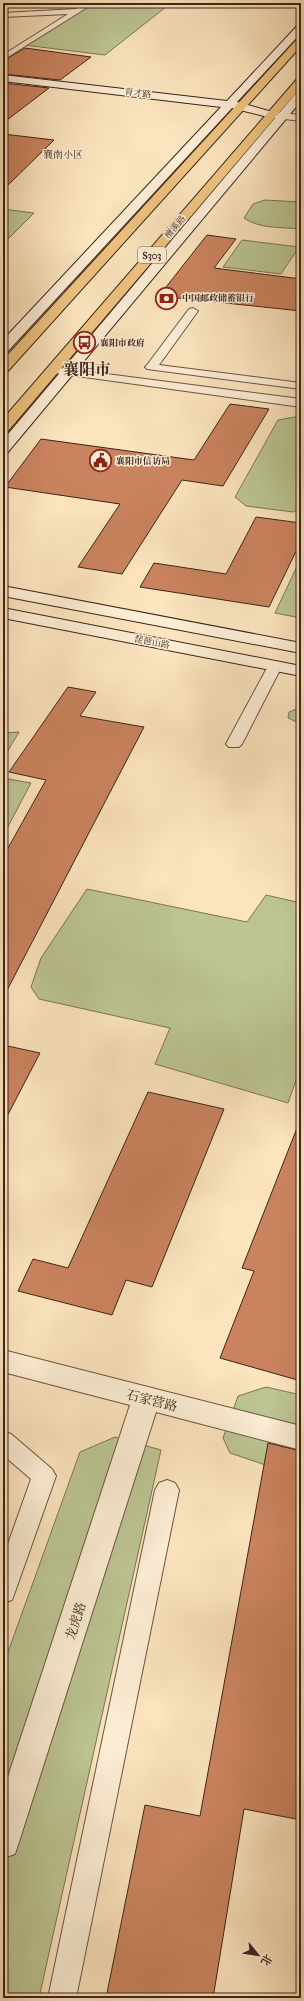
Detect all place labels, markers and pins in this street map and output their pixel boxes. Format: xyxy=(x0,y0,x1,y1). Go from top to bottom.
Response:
bank icon: 中国邮政储蓄银行 xyxy=(154,285,180,311)
place label: 中国邮政储蓄银行 xyxy=(182,293,254,303)
bus stop icon: 襄阳市政府 xyxy=(71,330,97,356)
place label: 襄阳市政府 xyxy=(100,337,145,348)
public building icon: 襄阳市信访局 xyxy=(87,448,113,474)
place label: 襄阳市信访局 xyxy=(116,455,170,466)

